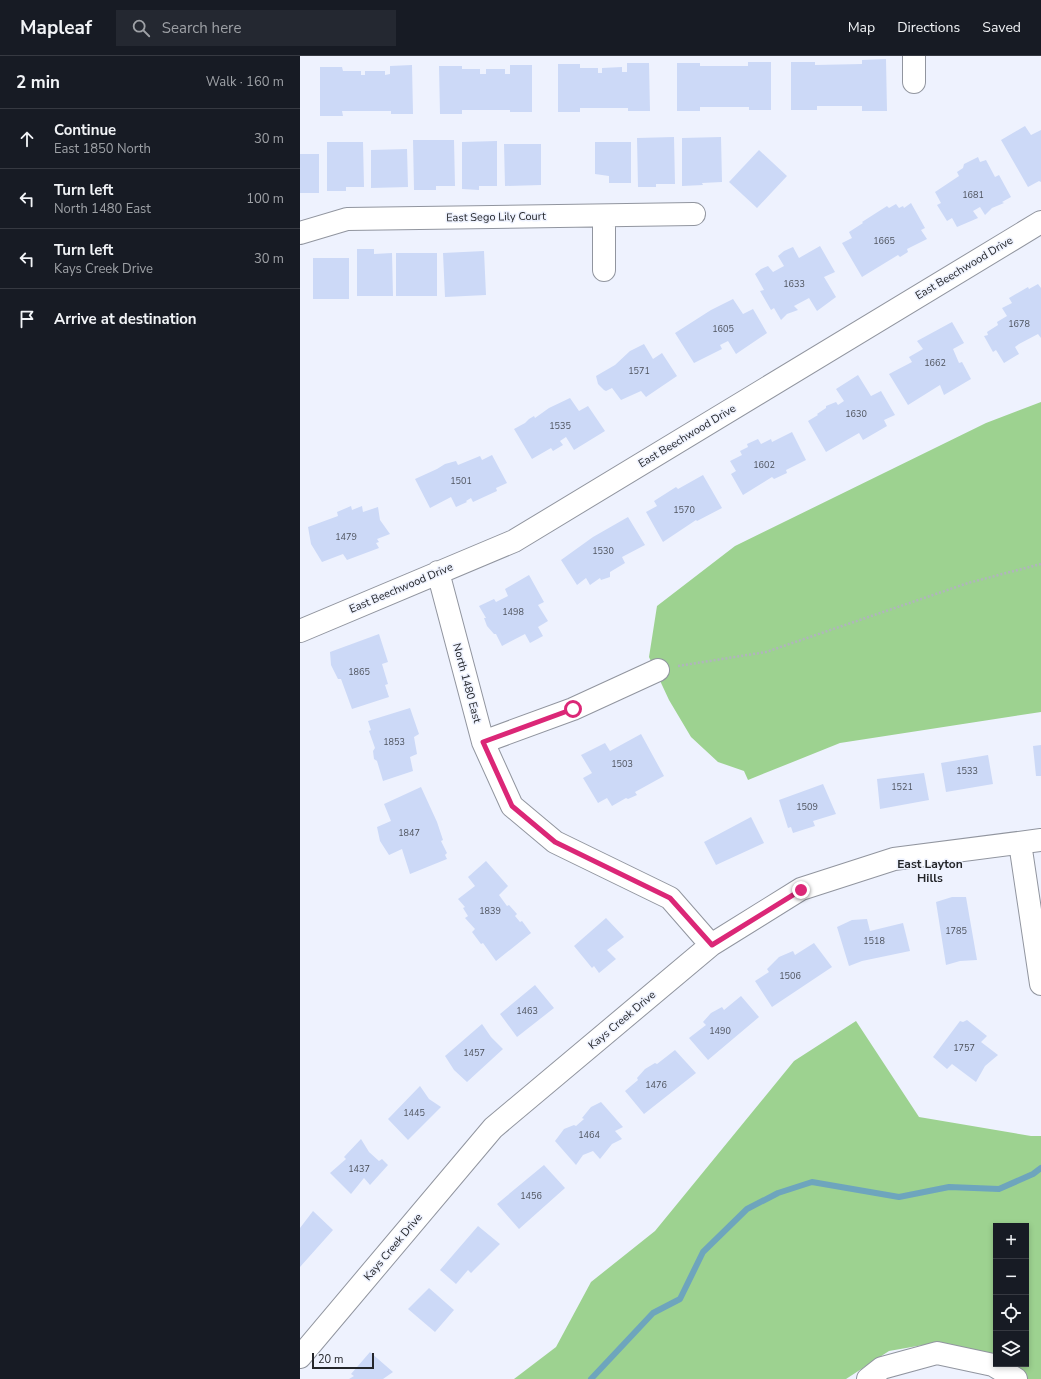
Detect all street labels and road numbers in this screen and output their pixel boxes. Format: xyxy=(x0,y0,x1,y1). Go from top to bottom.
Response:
street label: East Sego Lily Court xyxy=(446,209,546,225)
street label: East Beechwood Drive xyxy=(912,233,1016,303)
street label: East Beechwood Drive xyxy=(635,401,739,471)
street label: East Beechwood Drive xyxy=(347,559,455,617)
street label: North 1480 East xyxy=(449,642,485,725)
street label: Kays Creek Drive xyxy=(585,987,659,1053)
street label: Kays Creek Drive xyxy=(360,1210,426,1284)

